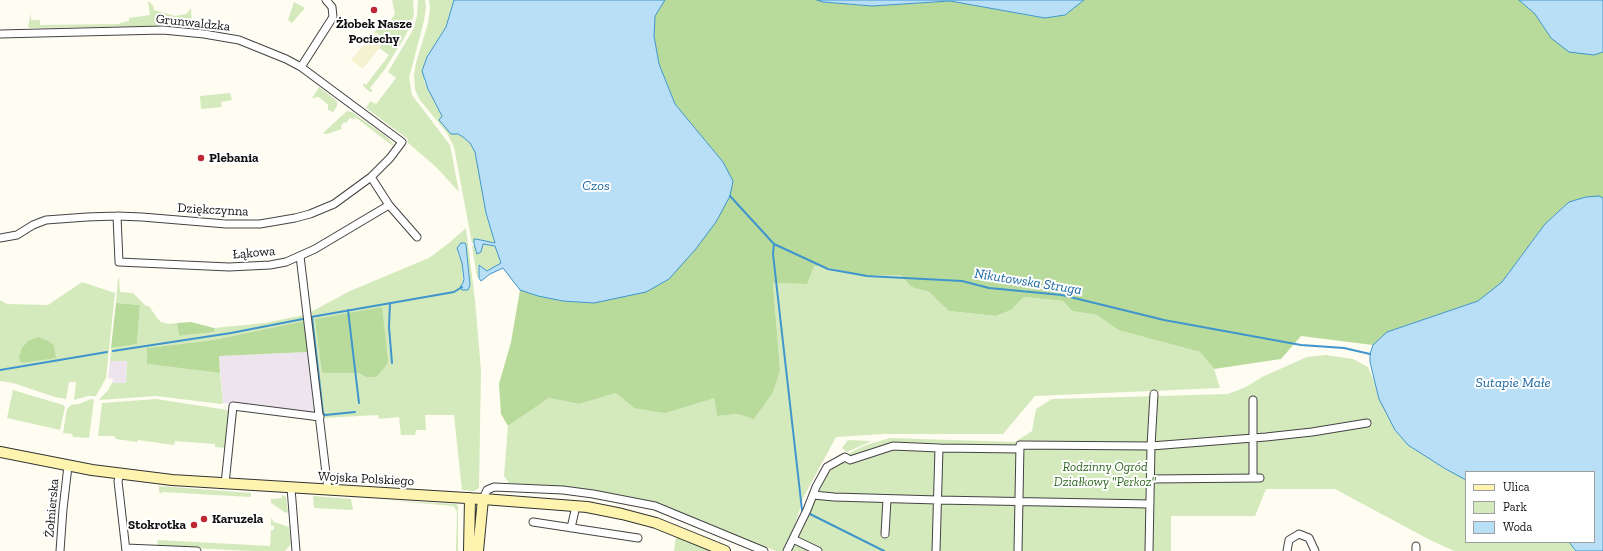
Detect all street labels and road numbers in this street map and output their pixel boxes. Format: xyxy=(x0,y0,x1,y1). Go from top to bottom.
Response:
street label: Grunwaldzka xyxy=(155,11,231,35)
street label: Dziękczynna xyxy=(177,200,249,220)
street label: Łąkowa xyxy=(232,243,276,263)
street label: Wojska Polskiego xyxy=(317,469,415,489)
street label: Żołnierska xyxy=(42,478,62,538)

